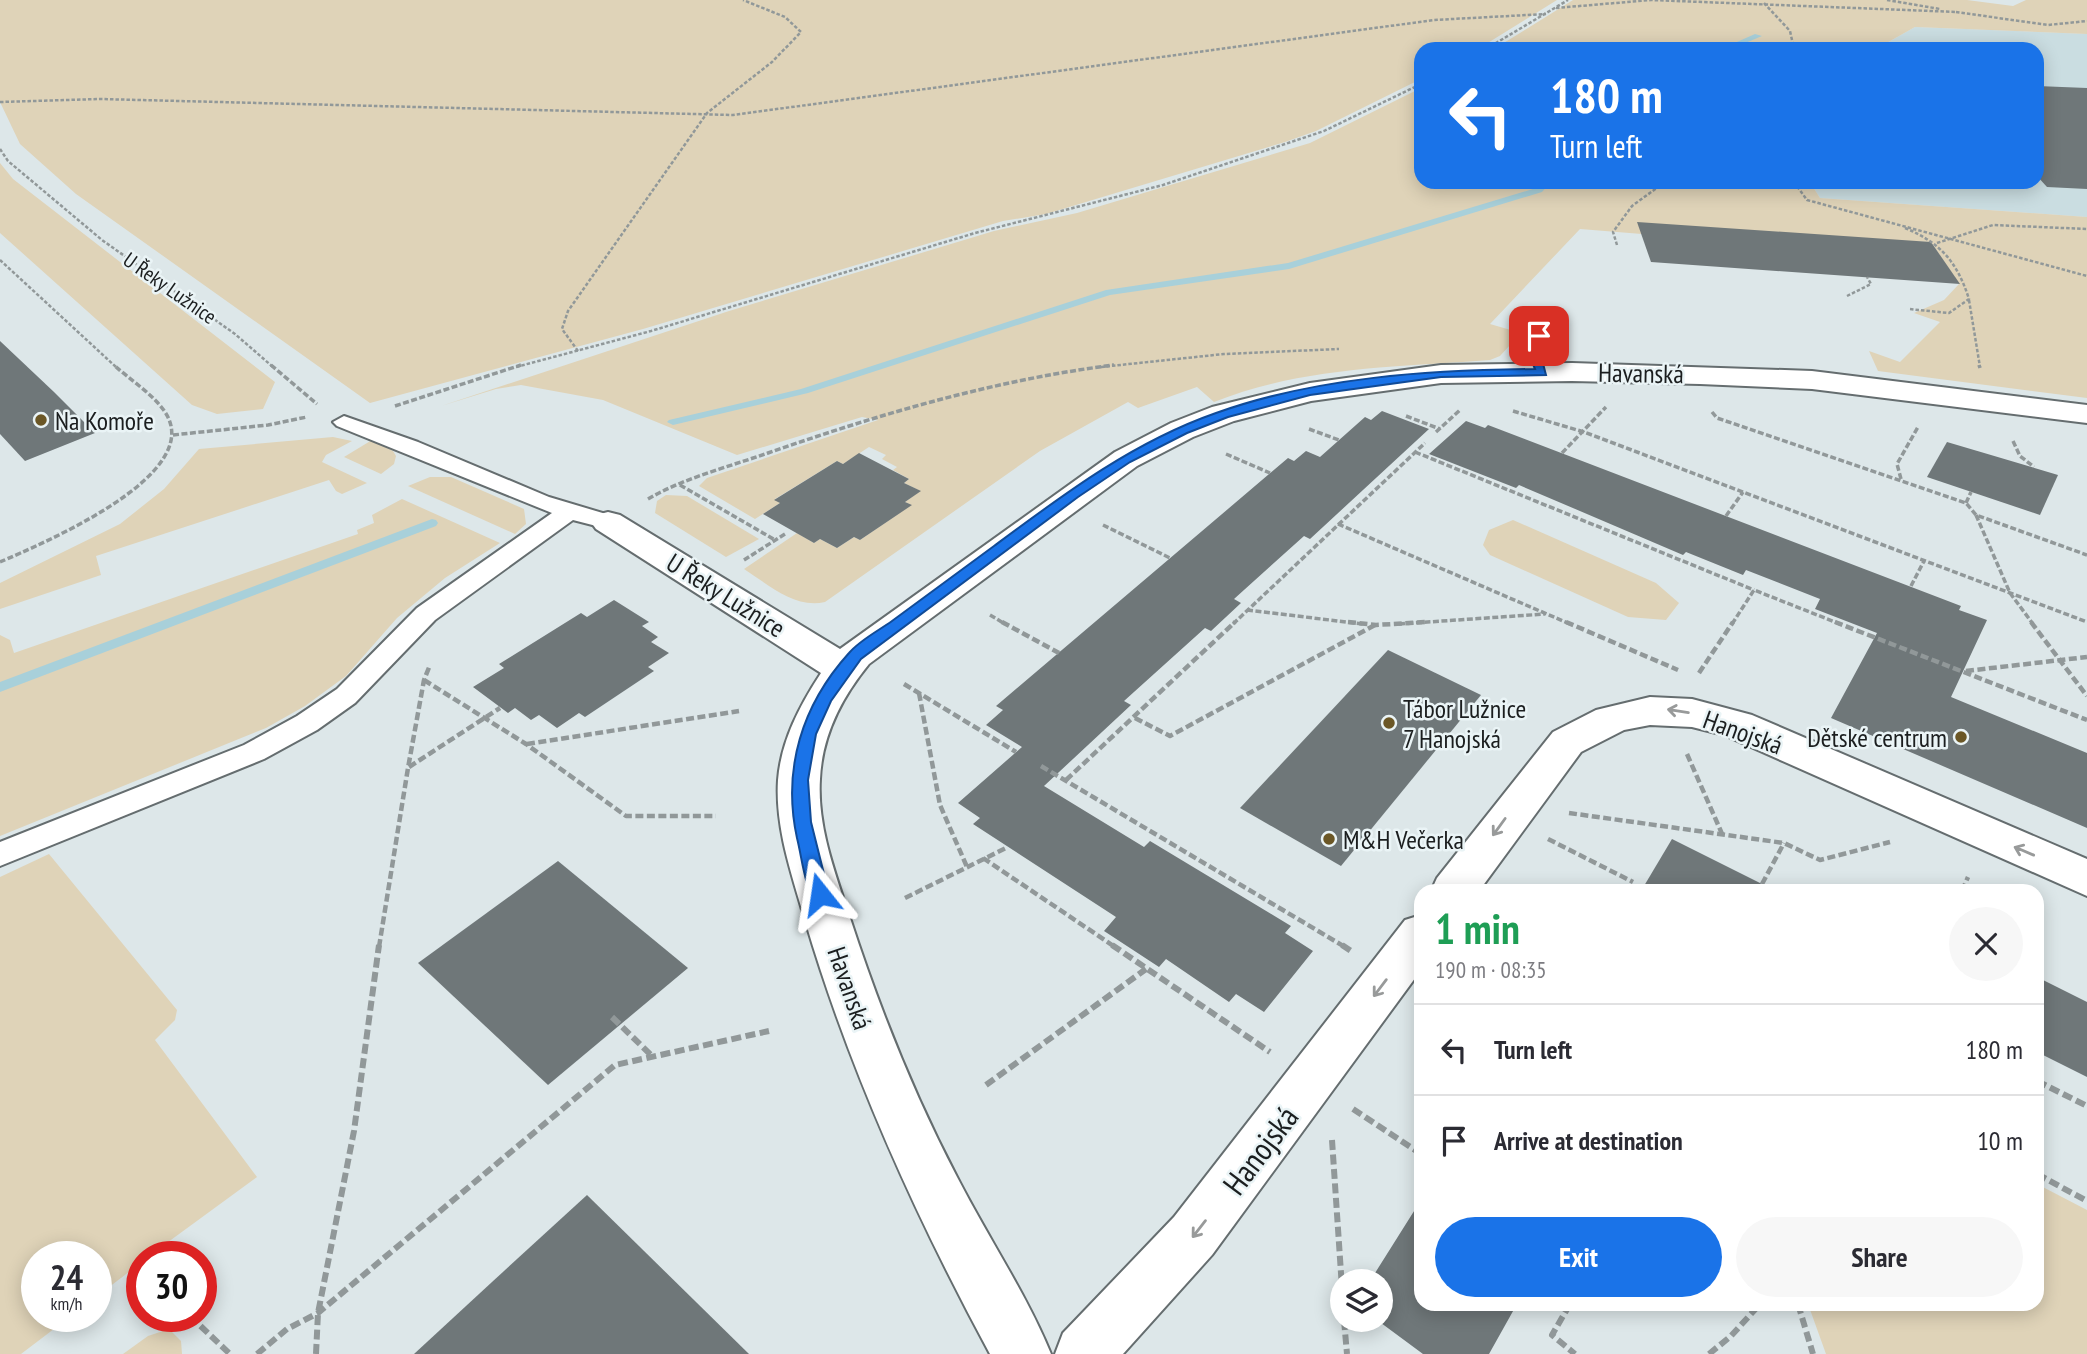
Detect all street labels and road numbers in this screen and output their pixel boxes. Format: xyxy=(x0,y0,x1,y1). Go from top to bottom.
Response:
street label: U Řeky Lužnice xyxy=(118,246,222,330)
street label: Havanská xyxy=(1598,356,1684,390)
street label: U Řeky Lužnice xyxy=(661,546,791,644)
street label: Hanojská xyxy=(1699,702,1787,762)
street label: Havanská xyxy=(820,942,880,1034)
street label: Hanojská xyxy=(1213,1097,1307,1203)

